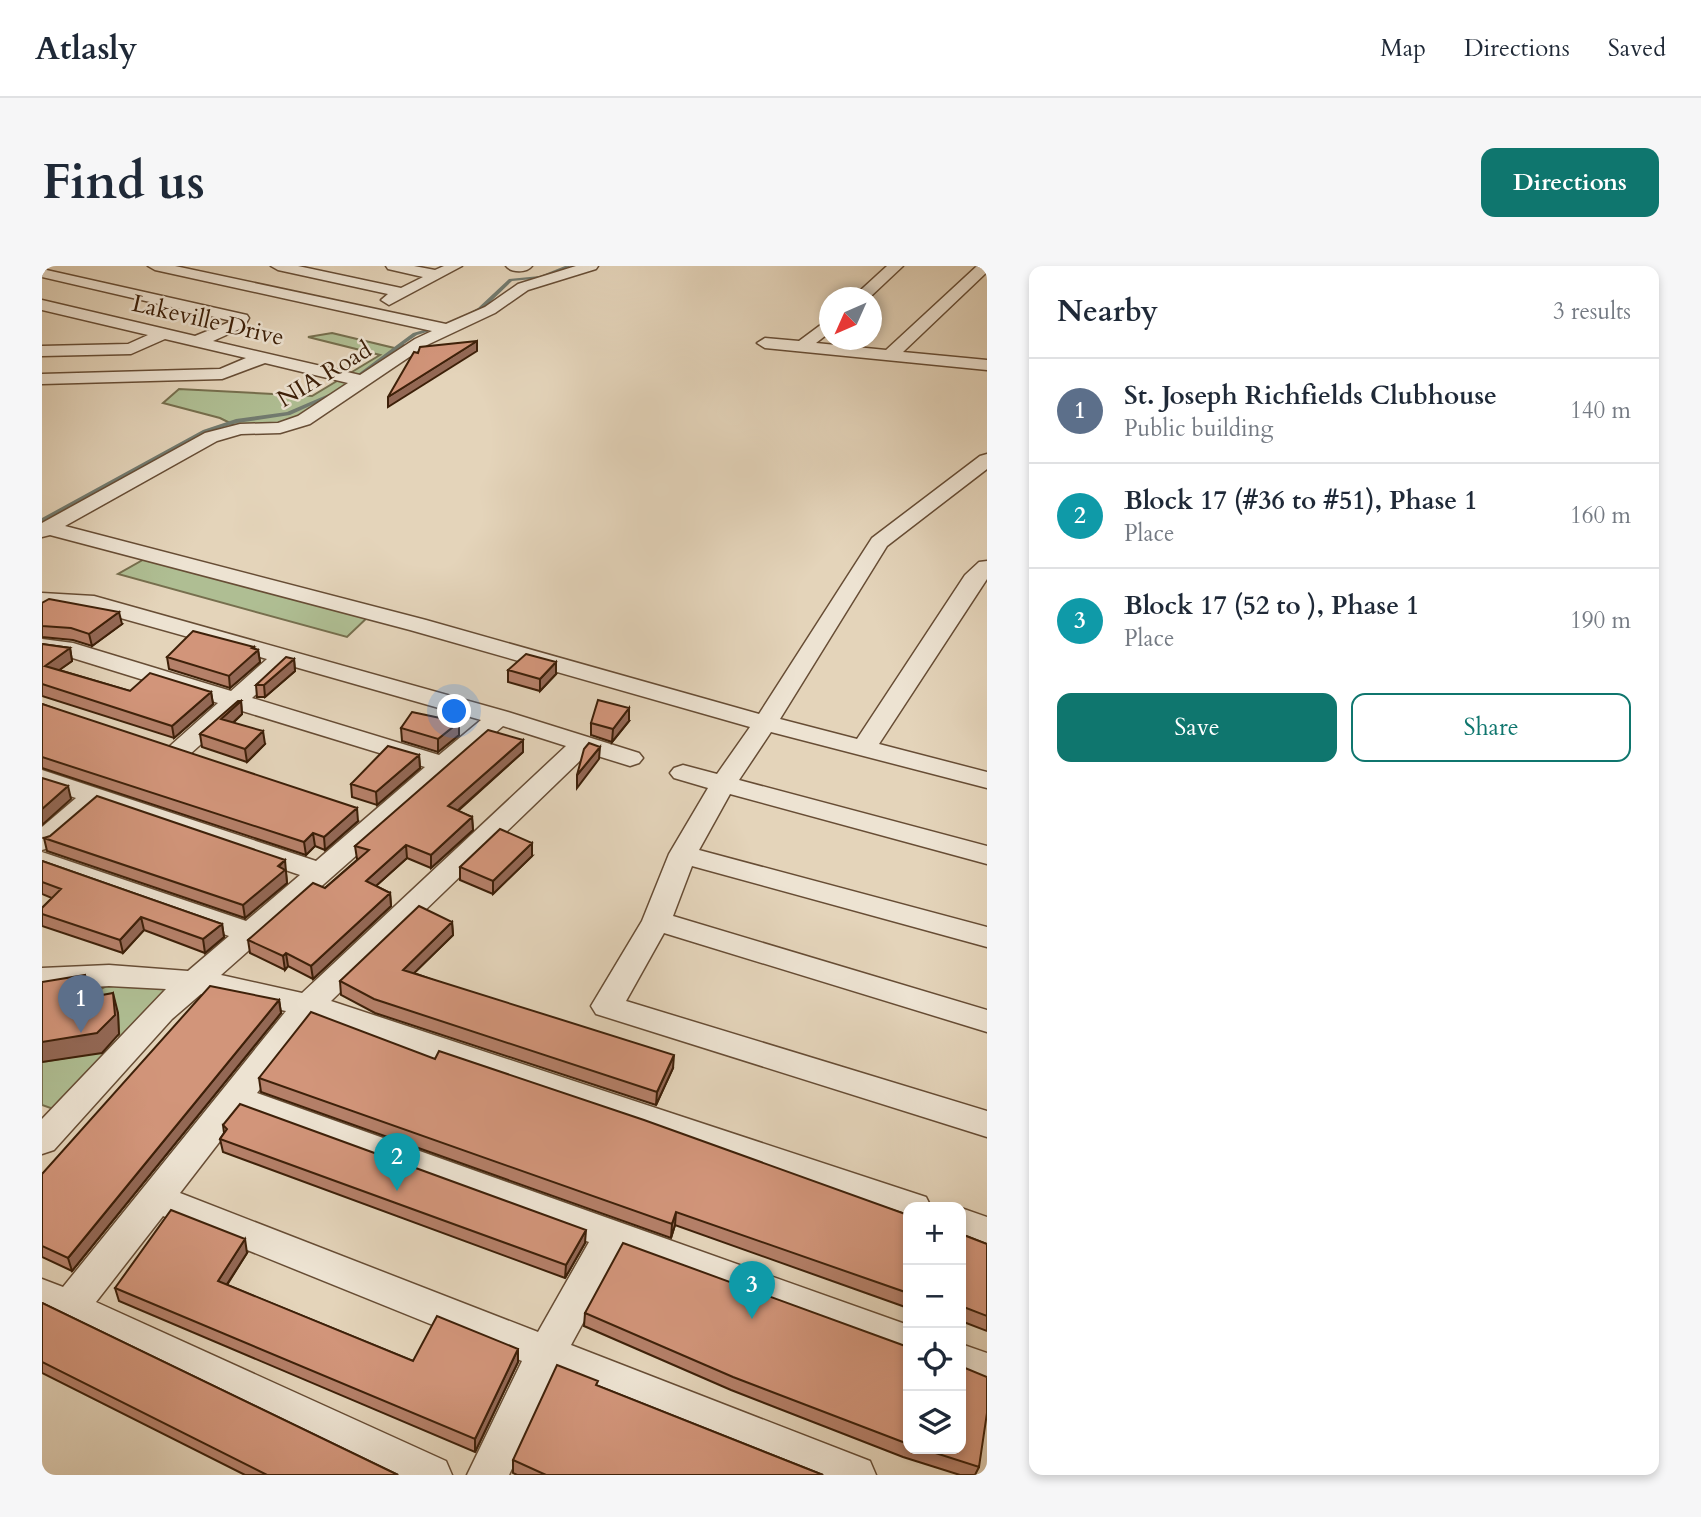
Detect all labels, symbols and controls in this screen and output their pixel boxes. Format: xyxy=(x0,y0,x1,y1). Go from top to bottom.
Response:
text: Atlasly xyxy=(35,26,137,71)
text: Map xyxy=(1380,32,1426,65)
text: Directions xyxy=(1464,32,1570,65)
text: Saved xyxy=(1608,32,1666,65)
button: Directions xyxy=(1481,148,1659,217)
text: Find us xyxy=(42,149,205,216)
street label: Lakeville Drive xyxy=(129,287,287,354)
north arrow xyxy=(819,287,882,350)
text: Nearby xyxy=(1057,291,1158,332)
text: 3 results xyxy=(1553,296,1631,327)
street label: NIA Road xyxy=(271,333,378,416)
text: St. Joseph Richfields Clubhouse xyxy=(1124,378,1497,413)
text: 1 xyxy=(1074,395,1086,426)
text: 140 m xyxy=(1570,395,1631,426)
text: Public building xyxy=(1124,413,1274,444)
text: Block 17 (#36 to #51), Phase 1 xyxy=(1124,483,1477,518)
text: 2 xyxy=(1074,500,1086,531)
text: 160 m xyxy=(1570,500,1631,531)
text: Place xyxy=(1124,518,1174,549)
text: Block 17 (52 to ), Phase 1 xyxy=(1124,588,1419,623)
text: 3 xyxy=(1074,605,1086,636)
text: 190 m xyxy=(1570,605,1631,636)
text: Place xyxy=(1124,623,1174,654)
button: Save xyxy=(1057,693,1337,762)
button: Share xyxy=(1351,693,1631,762)
your location xyxy=(437,694,471,728)
pin: 1 xyxy=(58,975,104,1033)
pin: 2 xyxy=(374,1133,420,1191)
map controls xyxy=(903,1202,966,1454)
button: + xyxy=(903,1202,966,1265)
pin: 3 xyxy=(729,1261,775,1319)
button: − xyxy=(903,1265,966,1328)
button: locate xyxy=(903,1328,966,1391)
button: layers xyxy=(903,1391,966,1454)

